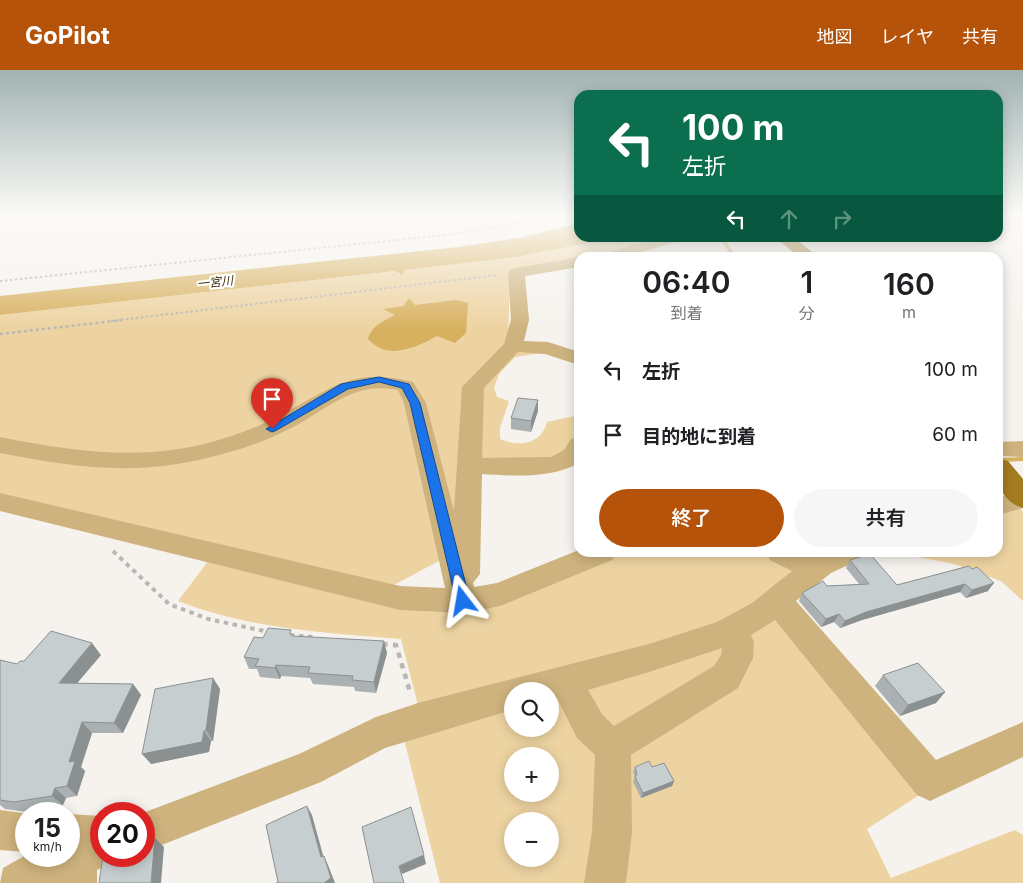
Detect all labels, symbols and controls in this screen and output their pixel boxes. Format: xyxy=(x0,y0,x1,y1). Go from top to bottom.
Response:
text: GoPilot xyxy=(25,21,110,50)
text: 地図 xyxy=(817,26,853,47)
text: レイヤ xyxy=(881,26,934,47)
text: 共有 xyxy=(962,26,998,47)
text: 100 m xyxy=(682,106,785,148)
icon: left xyxy=(599,110,664,175)
text: 左折 xyxy=(682,153,726,179)
icon: left xyxy=(722,205,750,233)
icon: ahead xyxy=(775,205,803,233)
icon: right xyxy=(828,205,856,233)
text: 06:40 xyxy=(642,264,731,300)
text: 1 xyxy=(800,264,813,300)
text: 160 xyxy=(883,266,935,302)
water label: 一宮川 xyxy=(196,272,236,291)
text: m xyxy=(902,302,916,322)
text: 到着 xyxy=(670,303,702,323)
text: 分 xyxy=(799,303,815,323)
icon: left xyxy=(599,356,627,384)
text: 100 m xyxy=(924,358,978,381)
text: 左折 xyxy=(642,360,680,383)
pin xyxy=(251,378,293,429)
icon: arrive xyxy=(258,385,286,413)
icon: arrive xyxy=(599,421,627,449)
text: 60 m xyxy=(932,423,978,446)
text: 目的地に到着 xyxy=(642,425,756,448)
button: 終了 xyxy=(599,489,784,547)
button: 共有 xyxy=(794,489,978,547)
position arrow xyxy=(436,574,488,626)
map controls xyxy=(504,682,559,867)
button: search xyxy=(504,682,559,737)
button: + xyxy=(504,747,559,802)
speed limit sign: 20 xyxy=(90,802,155,867)
button: − xyxy=(504,812,559,867)
text: 15 xyxy=(34,813,61,843)
text: km/h xyxy=(33,839,62,854)

